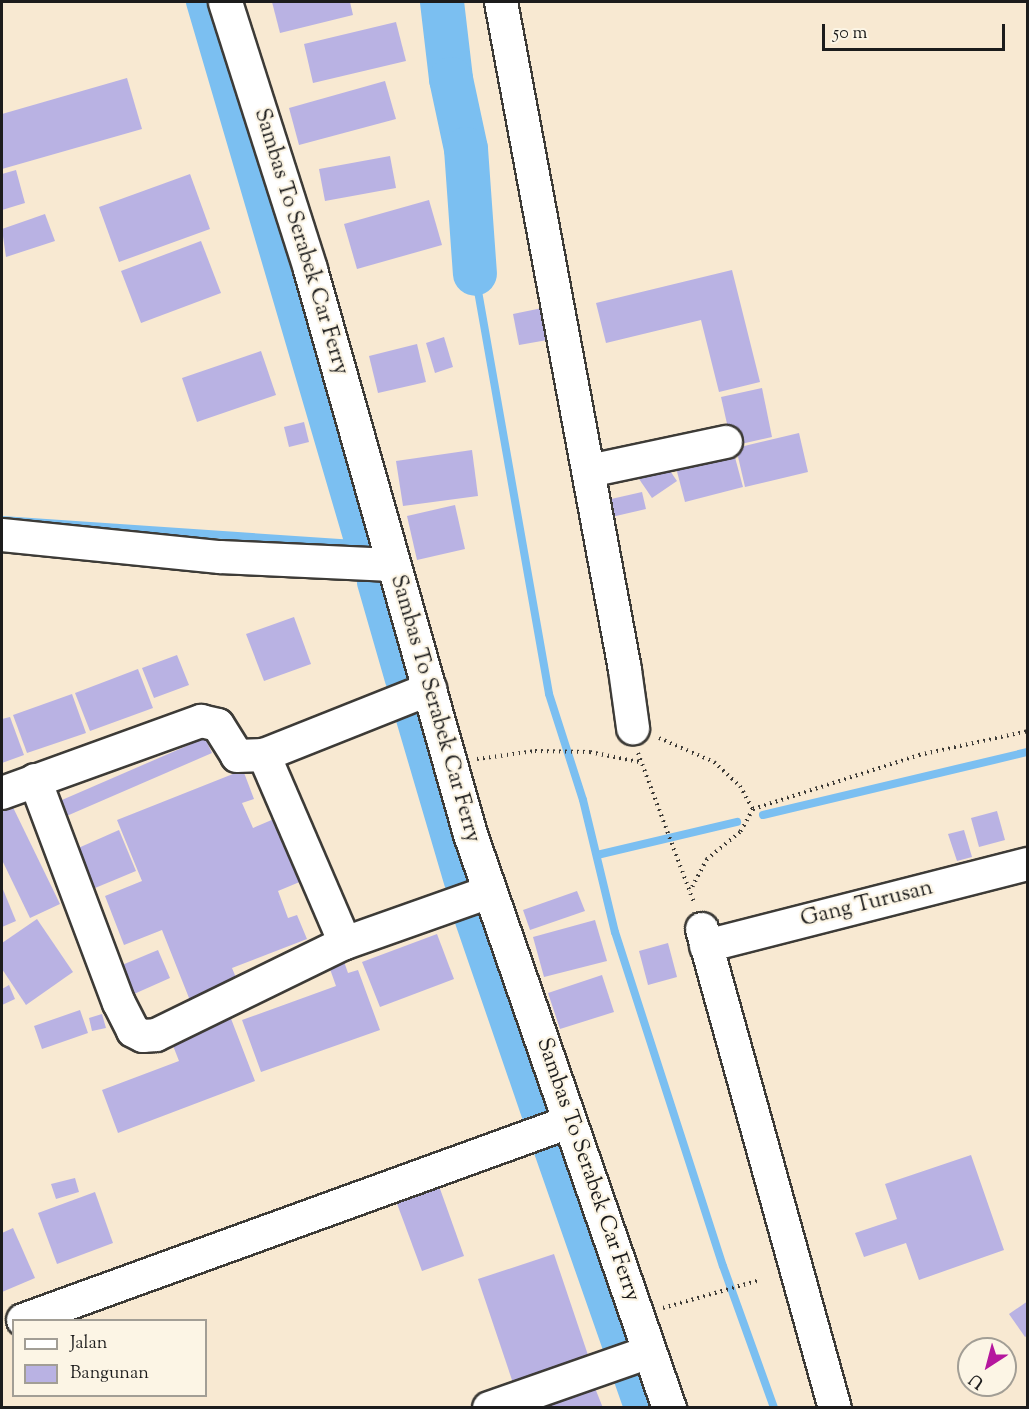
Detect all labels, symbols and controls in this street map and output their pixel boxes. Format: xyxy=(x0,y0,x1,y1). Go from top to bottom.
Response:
scale bar xyxy=(825,12,1008,50)
text: 50 m xyxy=(833,21,867,47)
street label: Sambas To Serabek Car Ferry xyxy=(247,106,353,378)
street label: Sambas To Serabek Car Ferry xyxy=(383,572,485,846)
street label: Gang Turusan xyxy=(798,876,936,934)
street label: Sambas To Serabek Car Ferry xyxy=(529,1035,645,1305)
legend xyxy=(12,1319,207,1397)
text: Jalan xyxy=(70,1331,107,1357)
north arrow xyxy=(957,1337,1017,1397)
text: Bangunan xyxy=(70,1361,149,1387)
text: U xyxy=(965,1367,989,1393)

